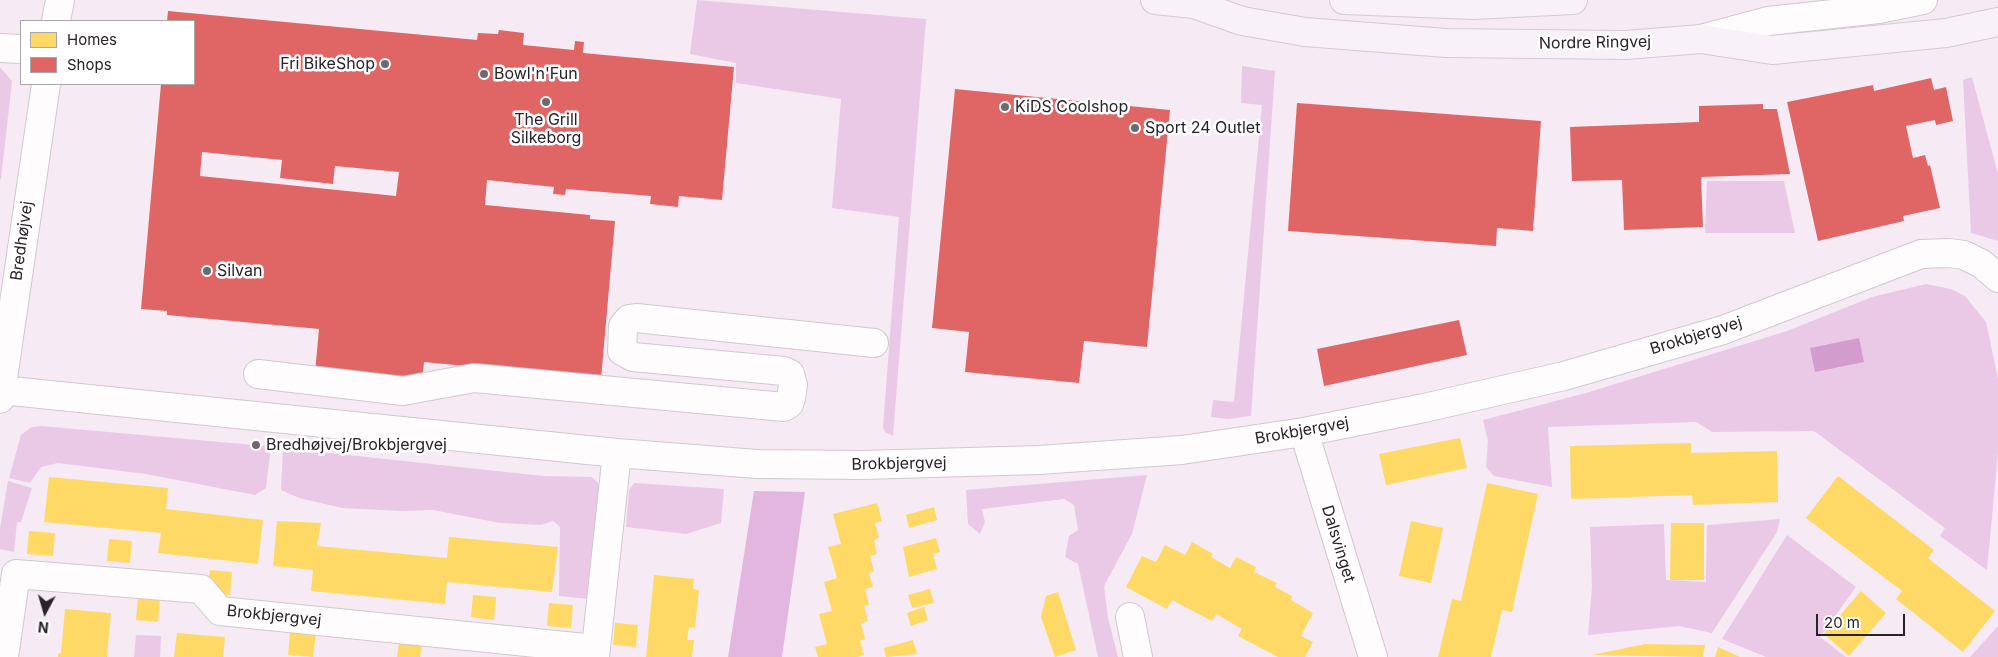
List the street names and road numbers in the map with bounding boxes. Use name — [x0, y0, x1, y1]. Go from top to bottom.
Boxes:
street label: Nordre Ringvej — [1539, 32, 1651, 54]
street label: Bredhøjvej — [7, 200, 37, 282]
street label: Brokbjergvej — [1648, 313, 1744, 359]
street label: Brokbjergvej — [1254, 413, 1350, 449]
street label: Brokbjergvej — [851, 454, 947, 474]
street label: Dalsvinget — [1317, 503, 1359, 585]
street label: Brokbjergvej — [226, 601, 322, 631]

